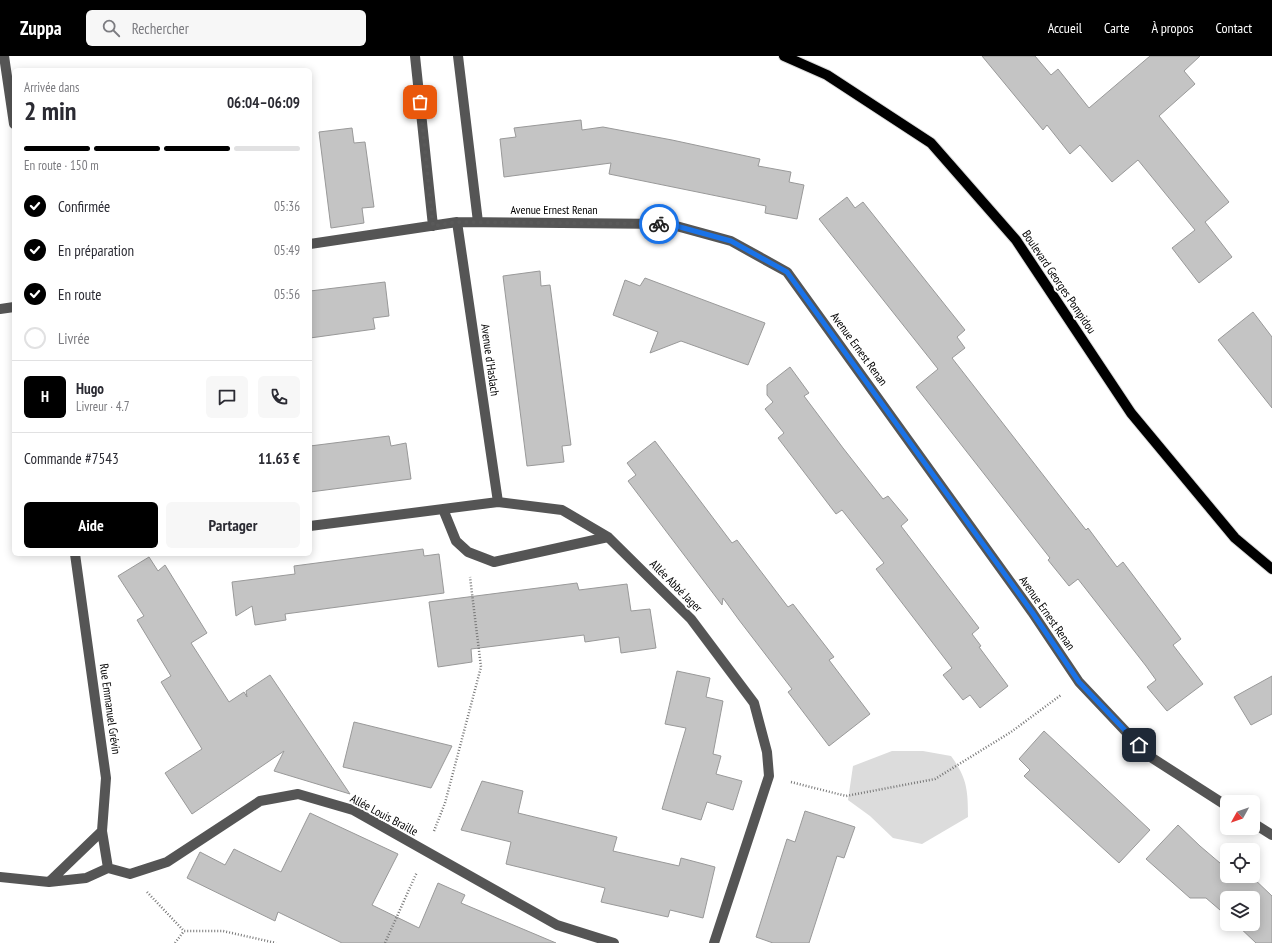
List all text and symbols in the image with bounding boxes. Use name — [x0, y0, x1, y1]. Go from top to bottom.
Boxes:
search box — [86, 10, 366, 46]
text: Zuppa — [20, 16, 62, 40]
icon: search — [100, 17, 122, 39]
text: Rechercher — [132, 19, 189, 38]
text: Accueil — [1048, 19, 1082, 37]
text: Carte — [1104, 19, 1130, 37]
text: À propos — [1152, 19, 1194, 37]
text: Contact — [1216, 19, 1252, 37]
text: Arrivée dans — [24, 79, 79, 96]
pin — [403, 85, 437, 119]
icon: bag — [409, 91, 431, 113]
text: 06:04–06:09 — [227, 93, 300, 112]
text: 2 min — [24, 94, 77, 127]
text: En route · 150 m — [24, 157, 99, 174]
icon: check — [24, 195, 46, 217]
text: Confirmée — [58, 197, 110, 216]
text: 05:36 — [274, 198, 300, 215]
street label: Avenue Ernest Renan — [510, 202, 598, 217]
courier — [639, 204, 679, 244]
icon: bike — [648, 213, 670, 235]
street label: Boulevard Georges Pompidou — [1019, 227, 1100, 336]
icon: check — [24, 239, 46, 261]
text: En préparation — [58, 241, 134, 260]
text: 05:49 — [274, 242, 300, 259]
icon: check — [24, 283, 46, 305]
text: En route — [58, 285, 102, 304]
text: 05:56 — [274, 286, 300, 303]
street label: Avenue Ernest Renan — [828, 309, 891, 388]
street label: Avenue d'Haslach — [478, 323, 503, 397]
text: Livrée — [58, 329, 90, 348]
button: chat — [206, 376, 248, 418]
button: phone — [258, 376, 300, 418]
text: Hugo — [76, 379, 104, 398]
text: H — [41, 387, 49, 406]
text: Livreur · 4.7 — [76, 398, 130, 415]
text: Commande #7543 — [24, 449, 119, 468]
text: 11.63 € — [258, 449, 300, 468]
button: Aide — [24, 502, 158, 548]
button: Partager — [166, 502, 300, 548]
street label: Allée Abbé Jager — [647, 556, 706, 615]
street label: Avenue Ernest Renan — [1016, 573, 1079, 653]
street label: Rue Emmanuel Grévin — [97, 663, 124, 755]
pin — [1122, 728, 1156, 762]
icon: home — [1128, 734, 1150, 756]
street label: Allée Louis Braille — [348, 790, 421, 839]
north arrow — [1220, 795, 1260, 835]
map controls — [1220, 795, 1260, 931]
button: locate — [1220, 843, 1260, 883]
button: layers — [1220, 891, 1260, 931]

